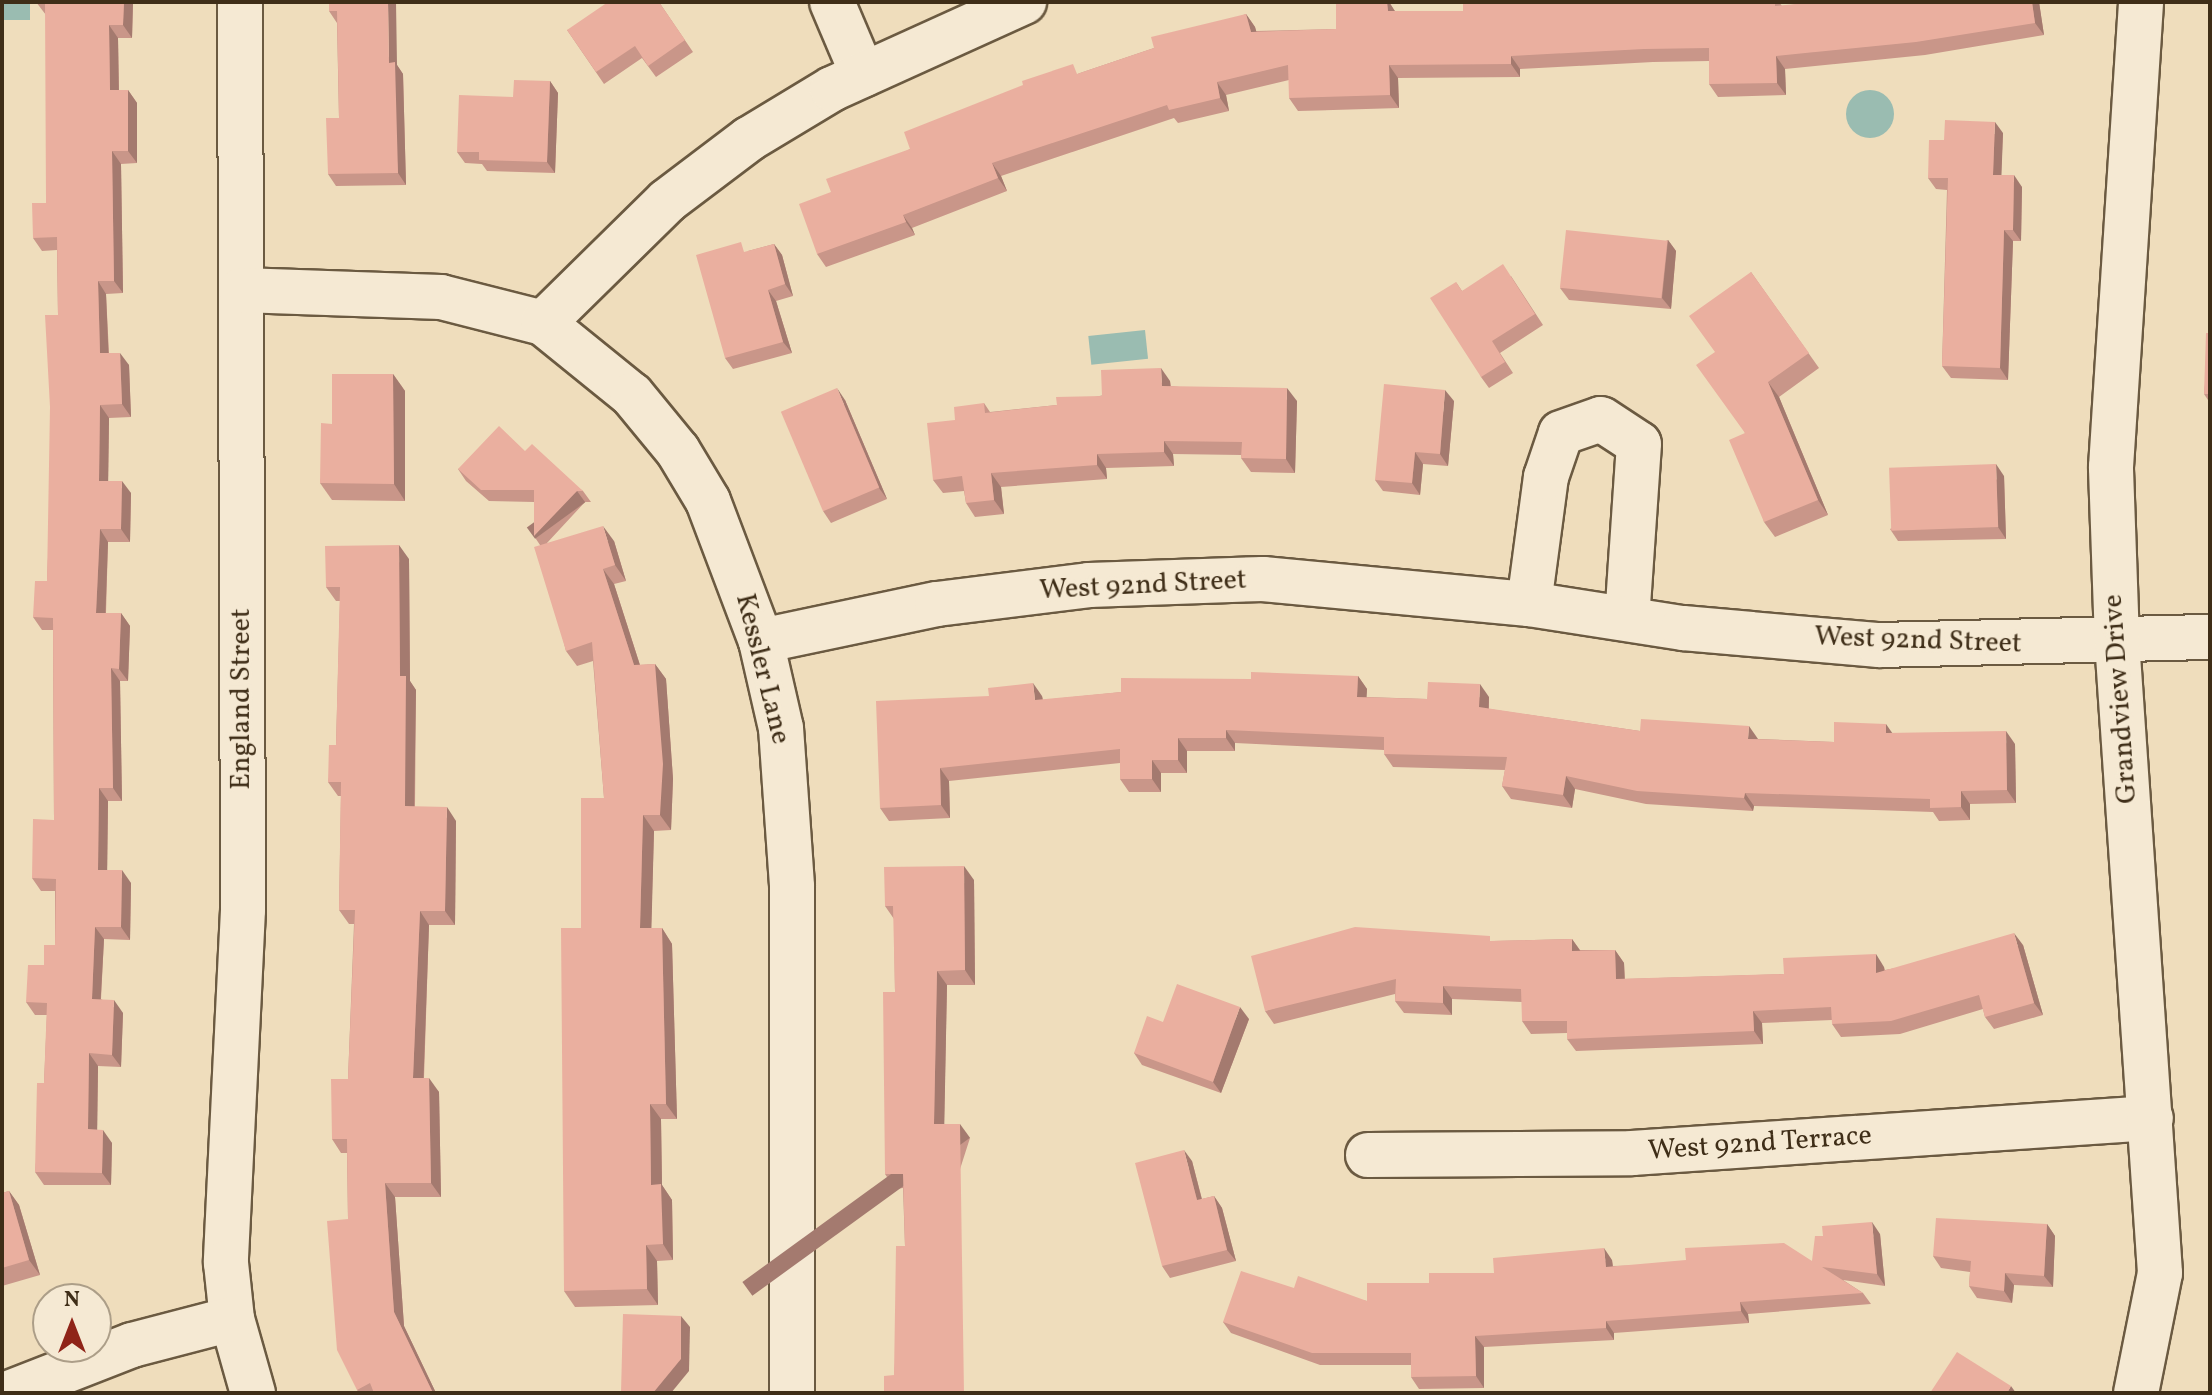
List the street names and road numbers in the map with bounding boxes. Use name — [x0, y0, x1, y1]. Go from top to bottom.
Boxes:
street label: West 92nd Street — [1038, 564, 1248, 608]
street label: Kessler Lane — [727, 590, 797, 748]
street label: Grandview Drive — [2097, 593, 2145, 805]
street label: England Street — [225, 608, 259, 790]
street label: West 92nd Street — [1814, 621, 2022, 661]
street label: West 92nd Terrace — [1647, 1119, 1873, 1169]

